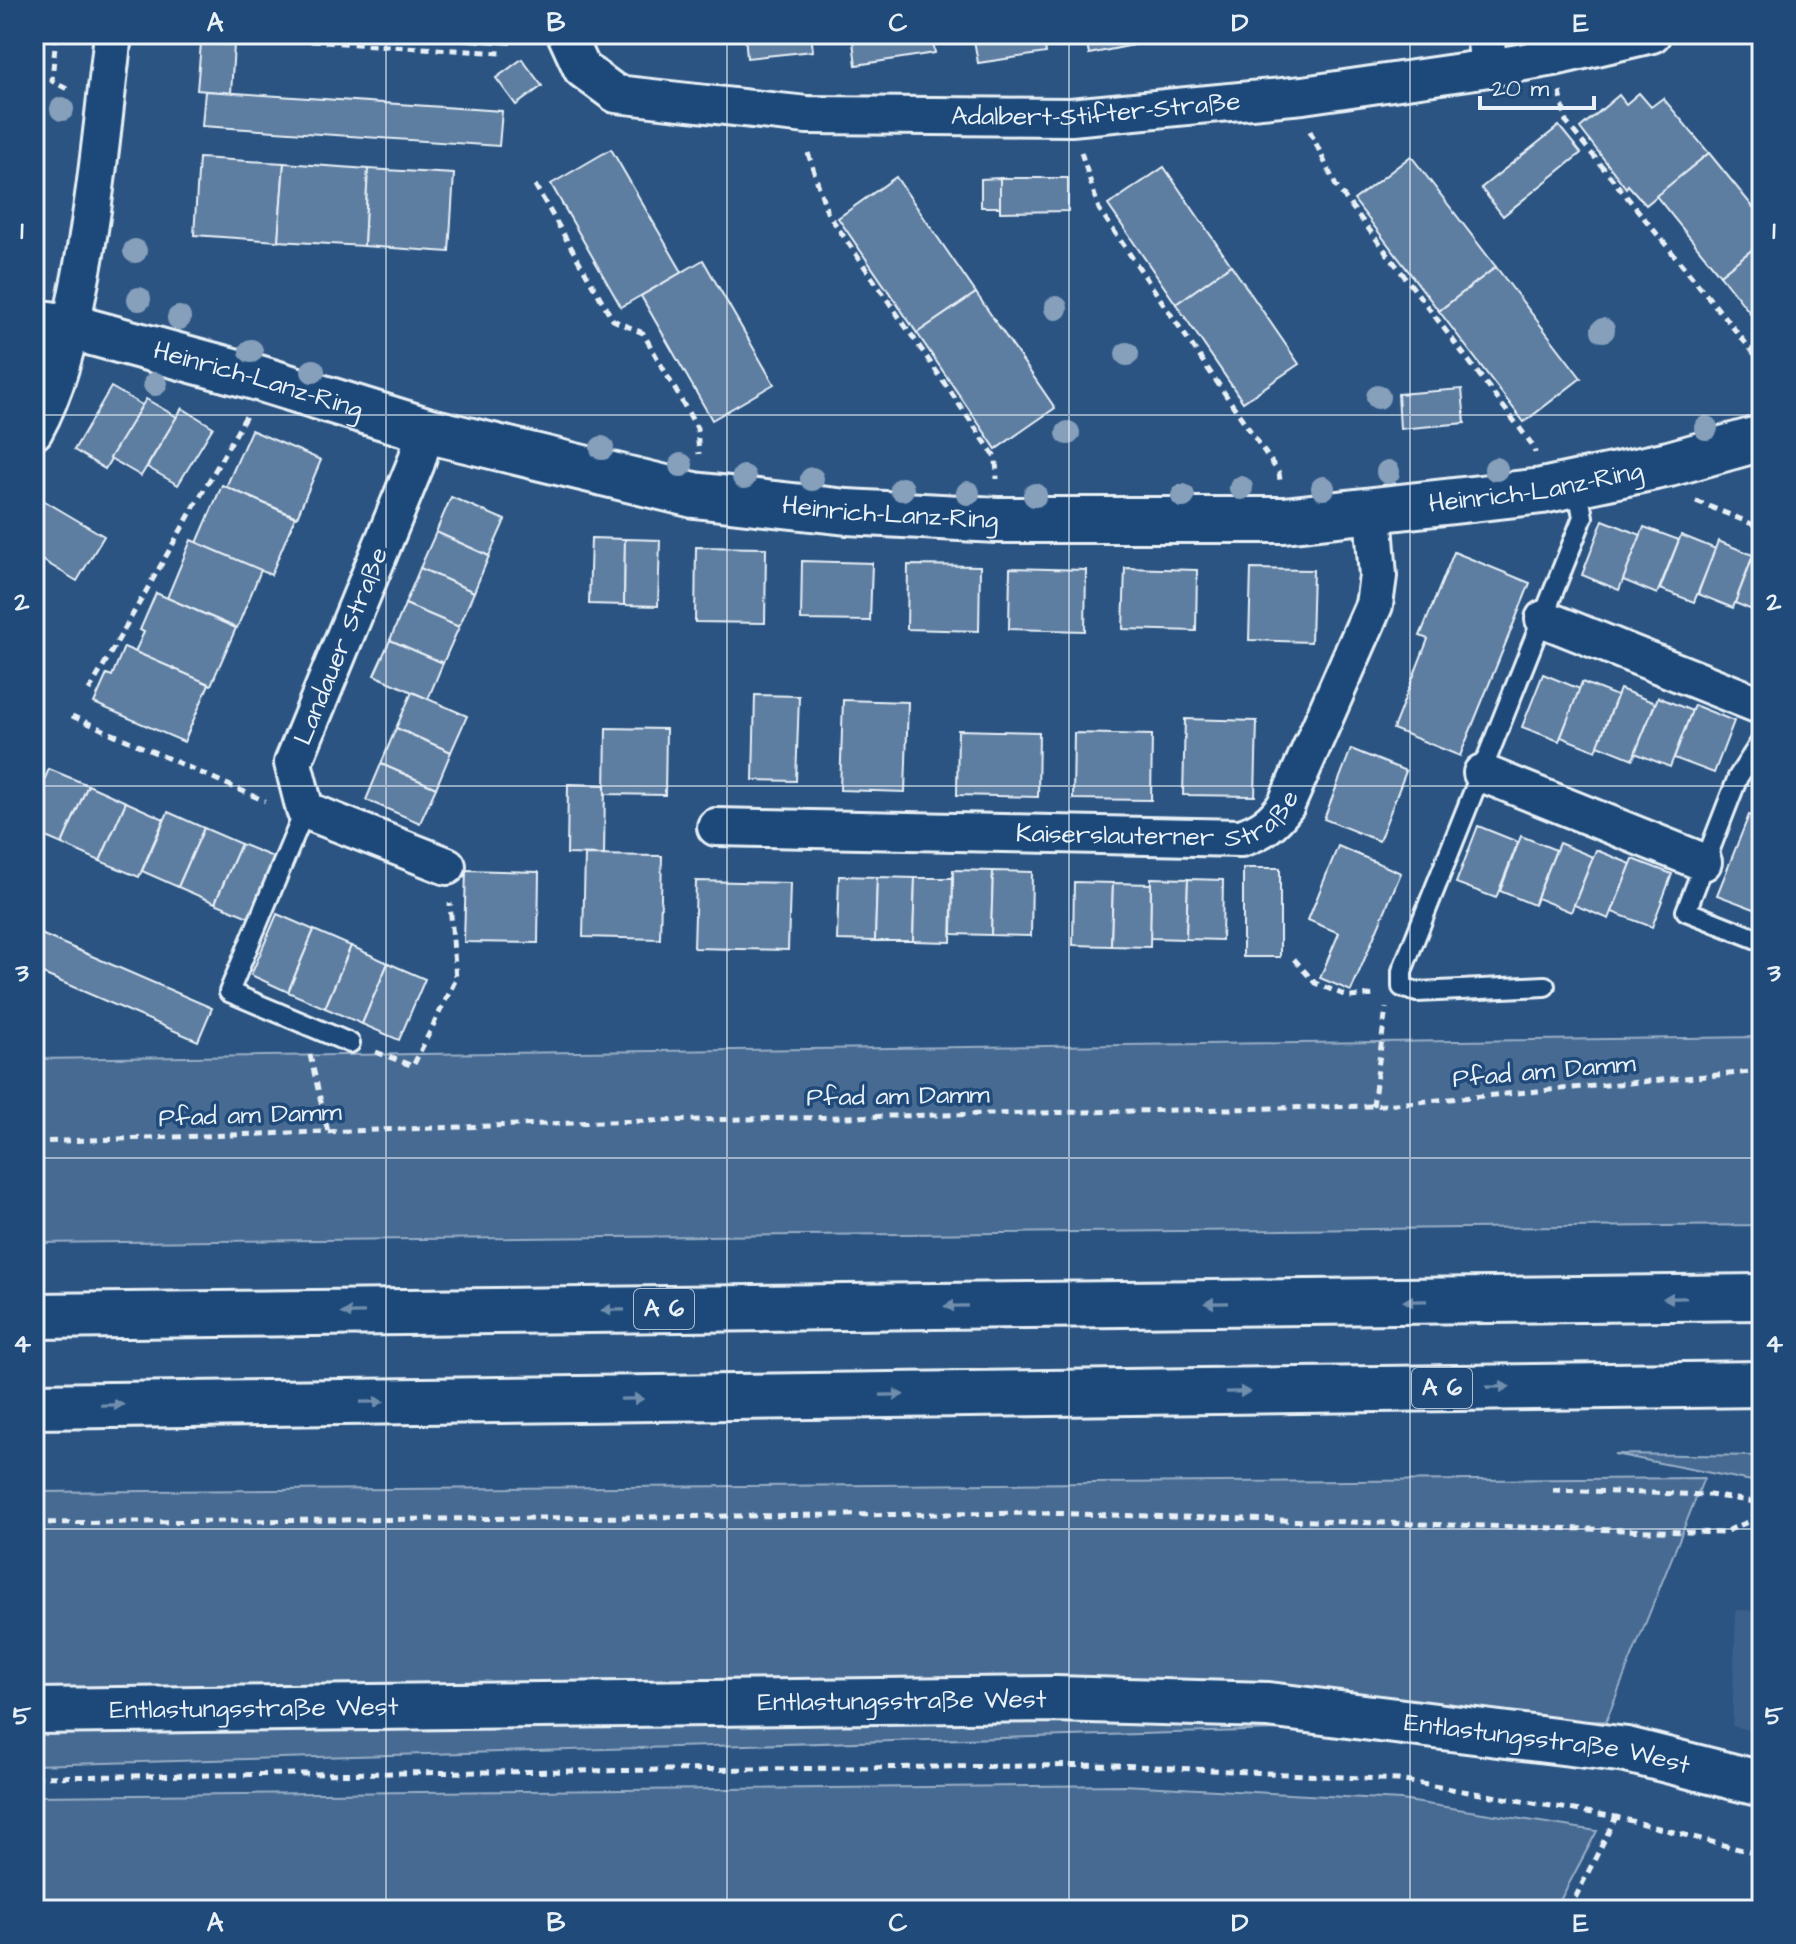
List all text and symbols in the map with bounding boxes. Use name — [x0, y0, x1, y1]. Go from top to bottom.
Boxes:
text: A — [207, 5, 224, 41]
text: B — [547, 5, 566, 41]
text: C — [889, 5, 908, 41]
text: D — [1232, 5, 1249, 41]
text: E — [1573, 5, 1589, 41]
scale bar — [1480, 60, 1594, 110]
text: 20 m — [1492, 72, 1549, 106]
street label: Adalbert-Stifter-Straße — [951, 83, 1242, 135]
text: 1 — [20, 213, 24, 249]
text: 1 — [1772, 213, 1776, 249]
street label: Heinrich-Lanz-Ring — [150, 332, 368, 429]
street label: Heinrich-Lanz-Ring — [1427, 452, 1647, 522]
street label: Heinrich-Lanz-Ring — [780, 487, 999, 540]
street label: Landauer Straße — [285, 542, 397, 750]
text: 2 — [14, 584, 30, 620]
text: 2 — [1766, 584, 1782, 620]
street label: Kaiserslauterner Straße — [1015, 785, 1308, 856]
text: 3 — [14, 955, 29, 991]
text: 3 — [1766, 955, 1781, 991]
street label: Pfad am Damm — [1451, 1045, 1638, 1097]
street label: Pfad am Damm — [806, 1076, 991, 1116]
street label: Pfad am Damm — [158, 1094, 343, 1136]
road number: A 6 — [634, 1289, 694, 1329]
one-way arrow — [1662, 1292, 1687, 1304]
one-way arrow — [1402, 1294, 1427, 1307]
one-way arrow — [1203, 1296, 1228, 1309]
one-way arrow — [943, 1299, 968, 1312]
one-way arrow — [600, 1303, 625, 1316]
one-way arrow — [340, 1306, 365, 1319]
text: 4 — [13, 1326, 31, 1362]
text: 4 — [1765, 1326, 1783, 1362]
road number: A 6 — [1412, 1368, 1472, 1408]
one-way arrow — [1486, 1381, 1511, 1394]
one-way arrow — [1226, 1385, 1251, 1398]
one-way arrow — [880, 1389, 905, 1402]
one-way arrow — [620, 1392, 645, 1405]
one-way arrow — [360, 1396, 385, 1408]
one-way arrow — [100, 1399, 125, 1411]
street label: Entlastungsstraße West — [757, 1681, 1047, 1721]
street label: Entlastungsstraße West — [109, 1689, 399, 1729]
text: 5 — [13, 1698, 32, 1734]
text: 5 — [1765, 1698, 1784, 1734]
street label: Entlastungsstraße West — [1402, 1704, 1694, 1783]
text: A — [207, 1905, 224, 1941]
text: B — [547, 1905, 566, 1941]
text: C — [889, 1905, 908, 1941]
text: D — [1232, 1905, 1249, 1941]
text: E — [1573, 1905, 1589, 1941]

